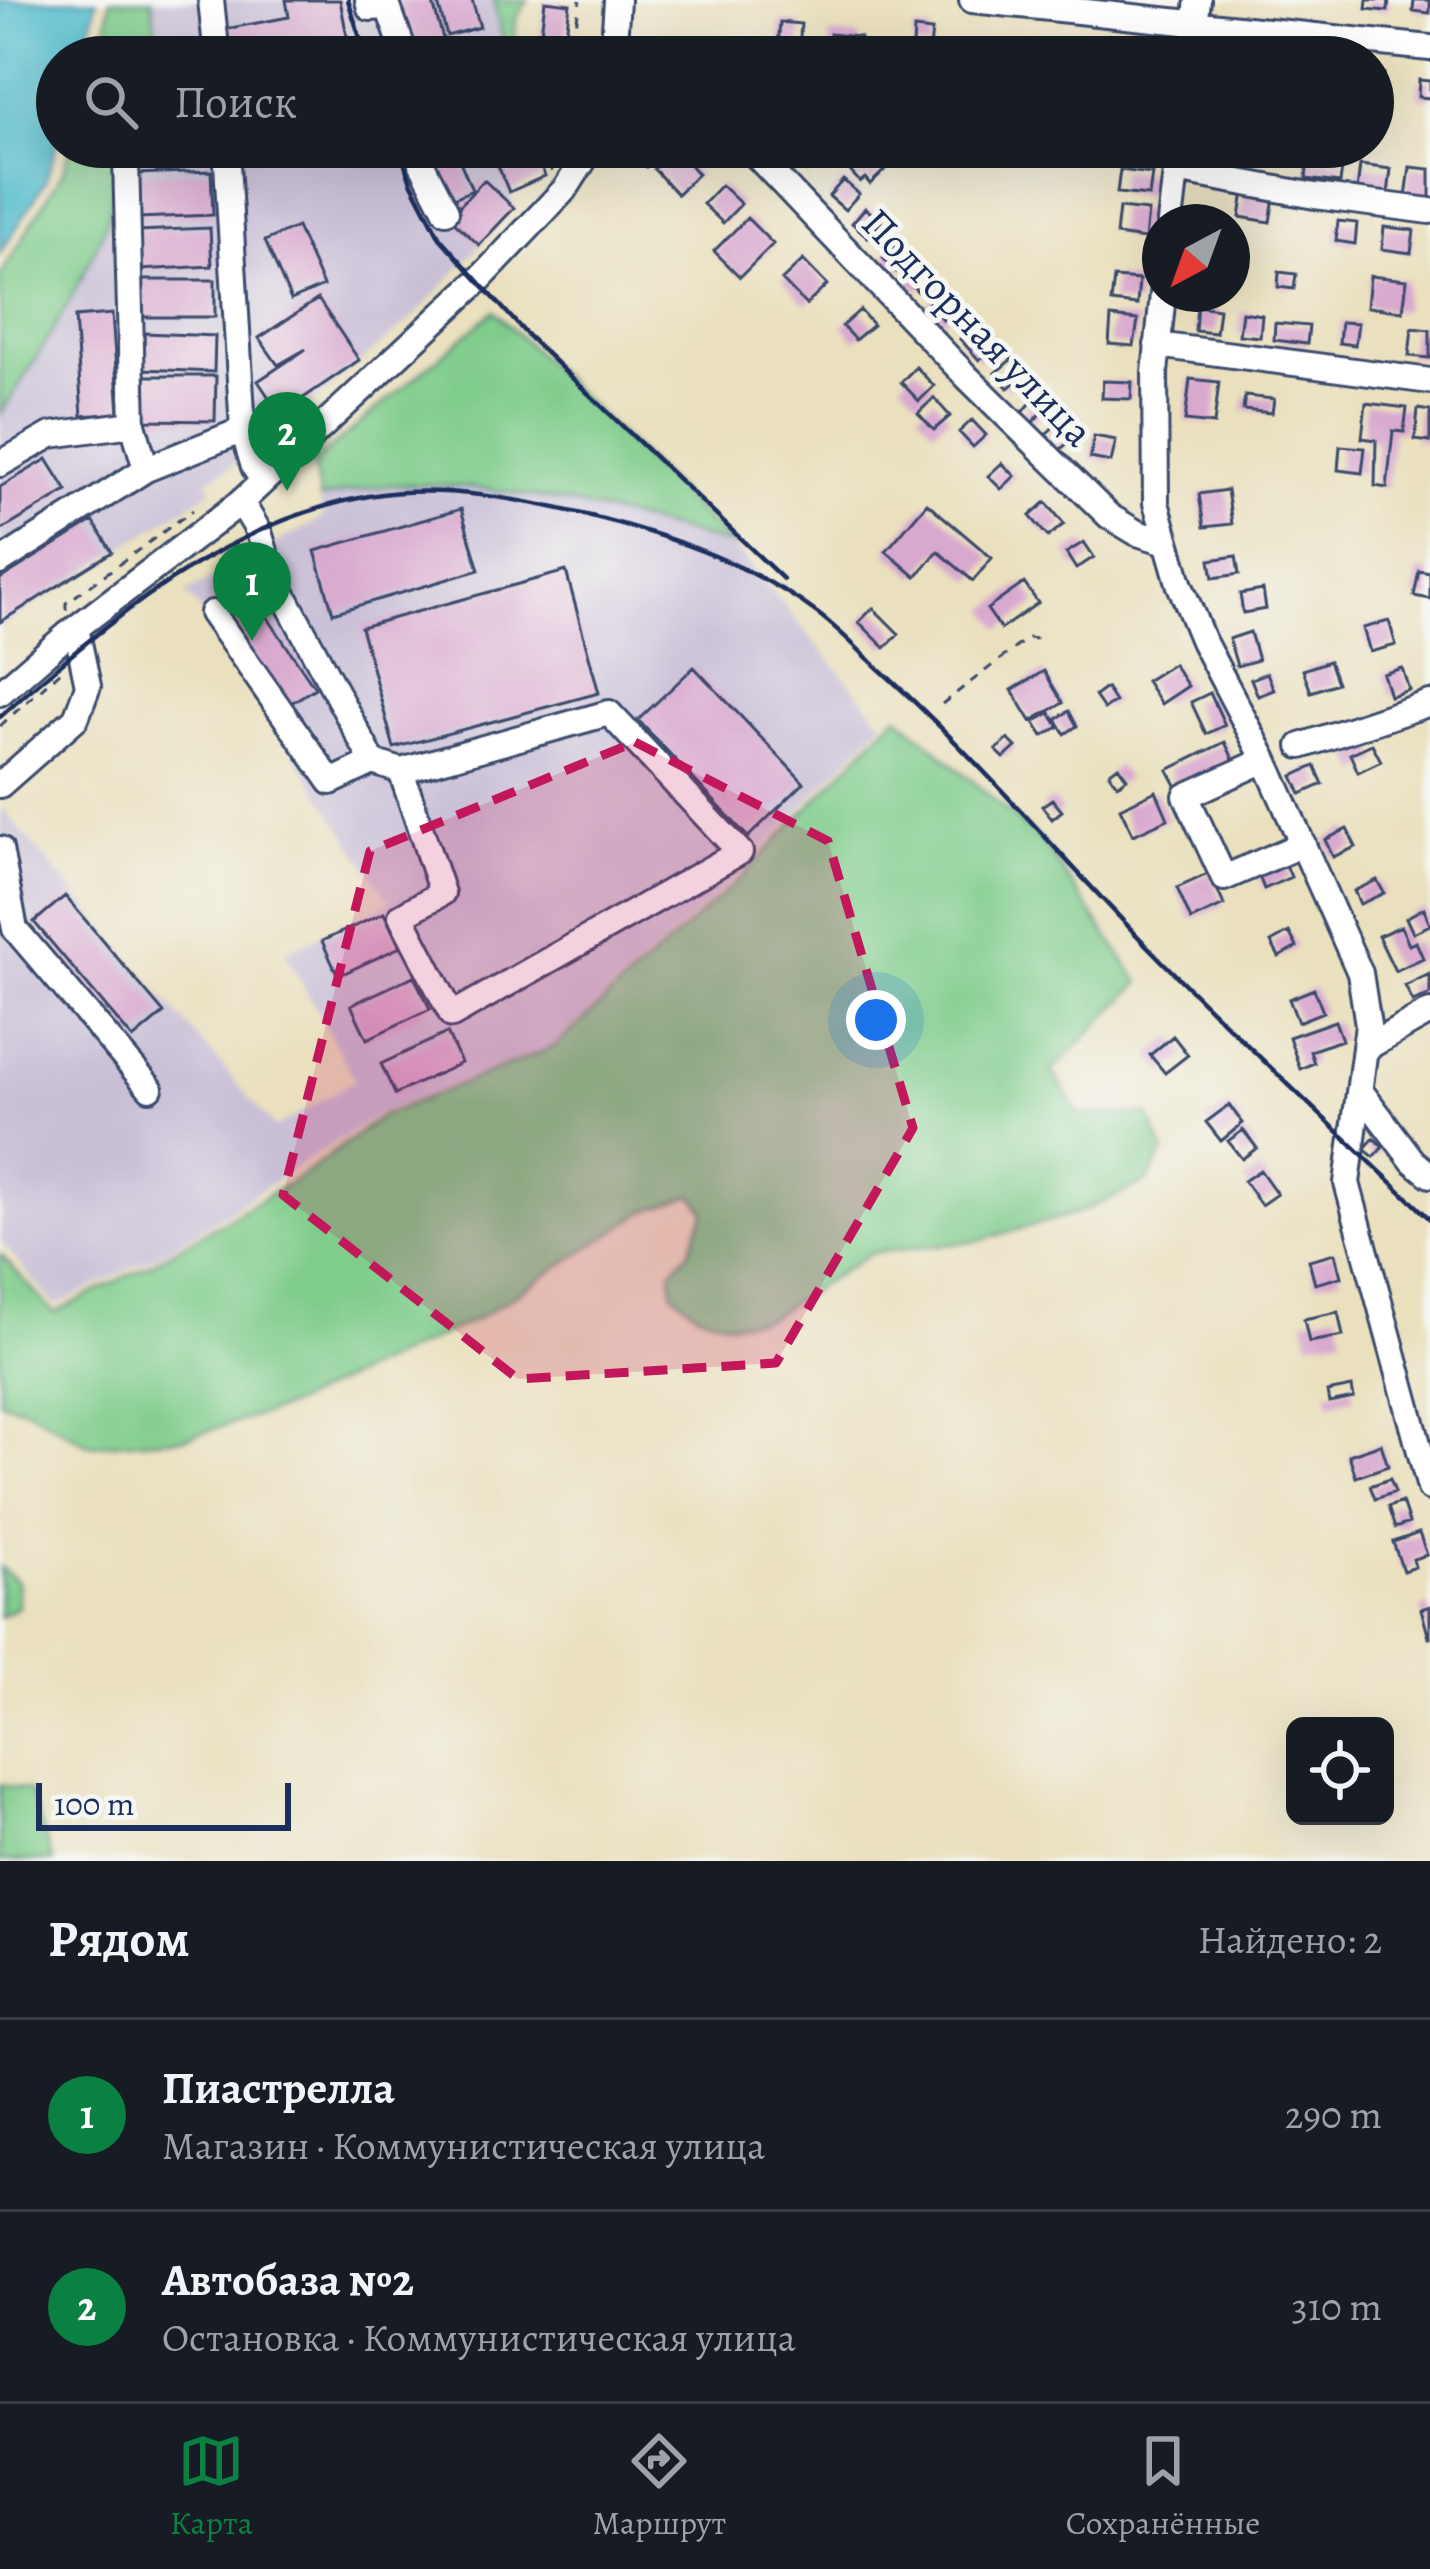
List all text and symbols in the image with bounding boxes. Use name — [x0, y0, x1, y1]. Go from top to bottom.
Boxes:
search box — [36, 36, 1394, 168]
icon: search — [78, 69, 144, 135]
text: Поиск — [174, 71, 297, 133]
street label: Подгорная улица — [849, 195, 1107, 459]
north arrow — [1142, 204, 1250, 312]
pin: 2 — [248, 392, 326, 491]
pin: 1 — [213, 542, 291, 641]
your location — [846, 990, 906, 1050]
map controls — [1286, 1717, 1394, 1825]
button: locate — [1286, 1717, 1394, 1825]
scale bar — [36, 1777, 291, 1830]
text: 100 m — [54, 1781, 134, 1826]
text: Рядом — [48, 1904, 190, 1974]
text: Найдено: 2 — [1198, 1913, 1382, 1966]
text: Пиастрелла — [162, 2057, 395, 2119]
text: 1 — [80, 2088, 94, 2141]
text: 290 m — [1285, 2088, 1382, 2141]
text: Магазин · Коммунистическая улица — [162, 2119, 765, 2172]
text: Автобаза №2 — [162, 2249, 414, 2311]
text: 2 — [78, 2280, 96, 2333]
text: 310 m — [1291, 2280, 1382, 2333]
text: Остановка · Коммунистическая улица — [162, 2311, 796, 2364]
tab: Карта — [170, 2428, 253, 2545]
tab: Маршрут — [592, 2428, 726, 2545]
tab: Сохранённые — [1066, 2428, 1260, 2545]

